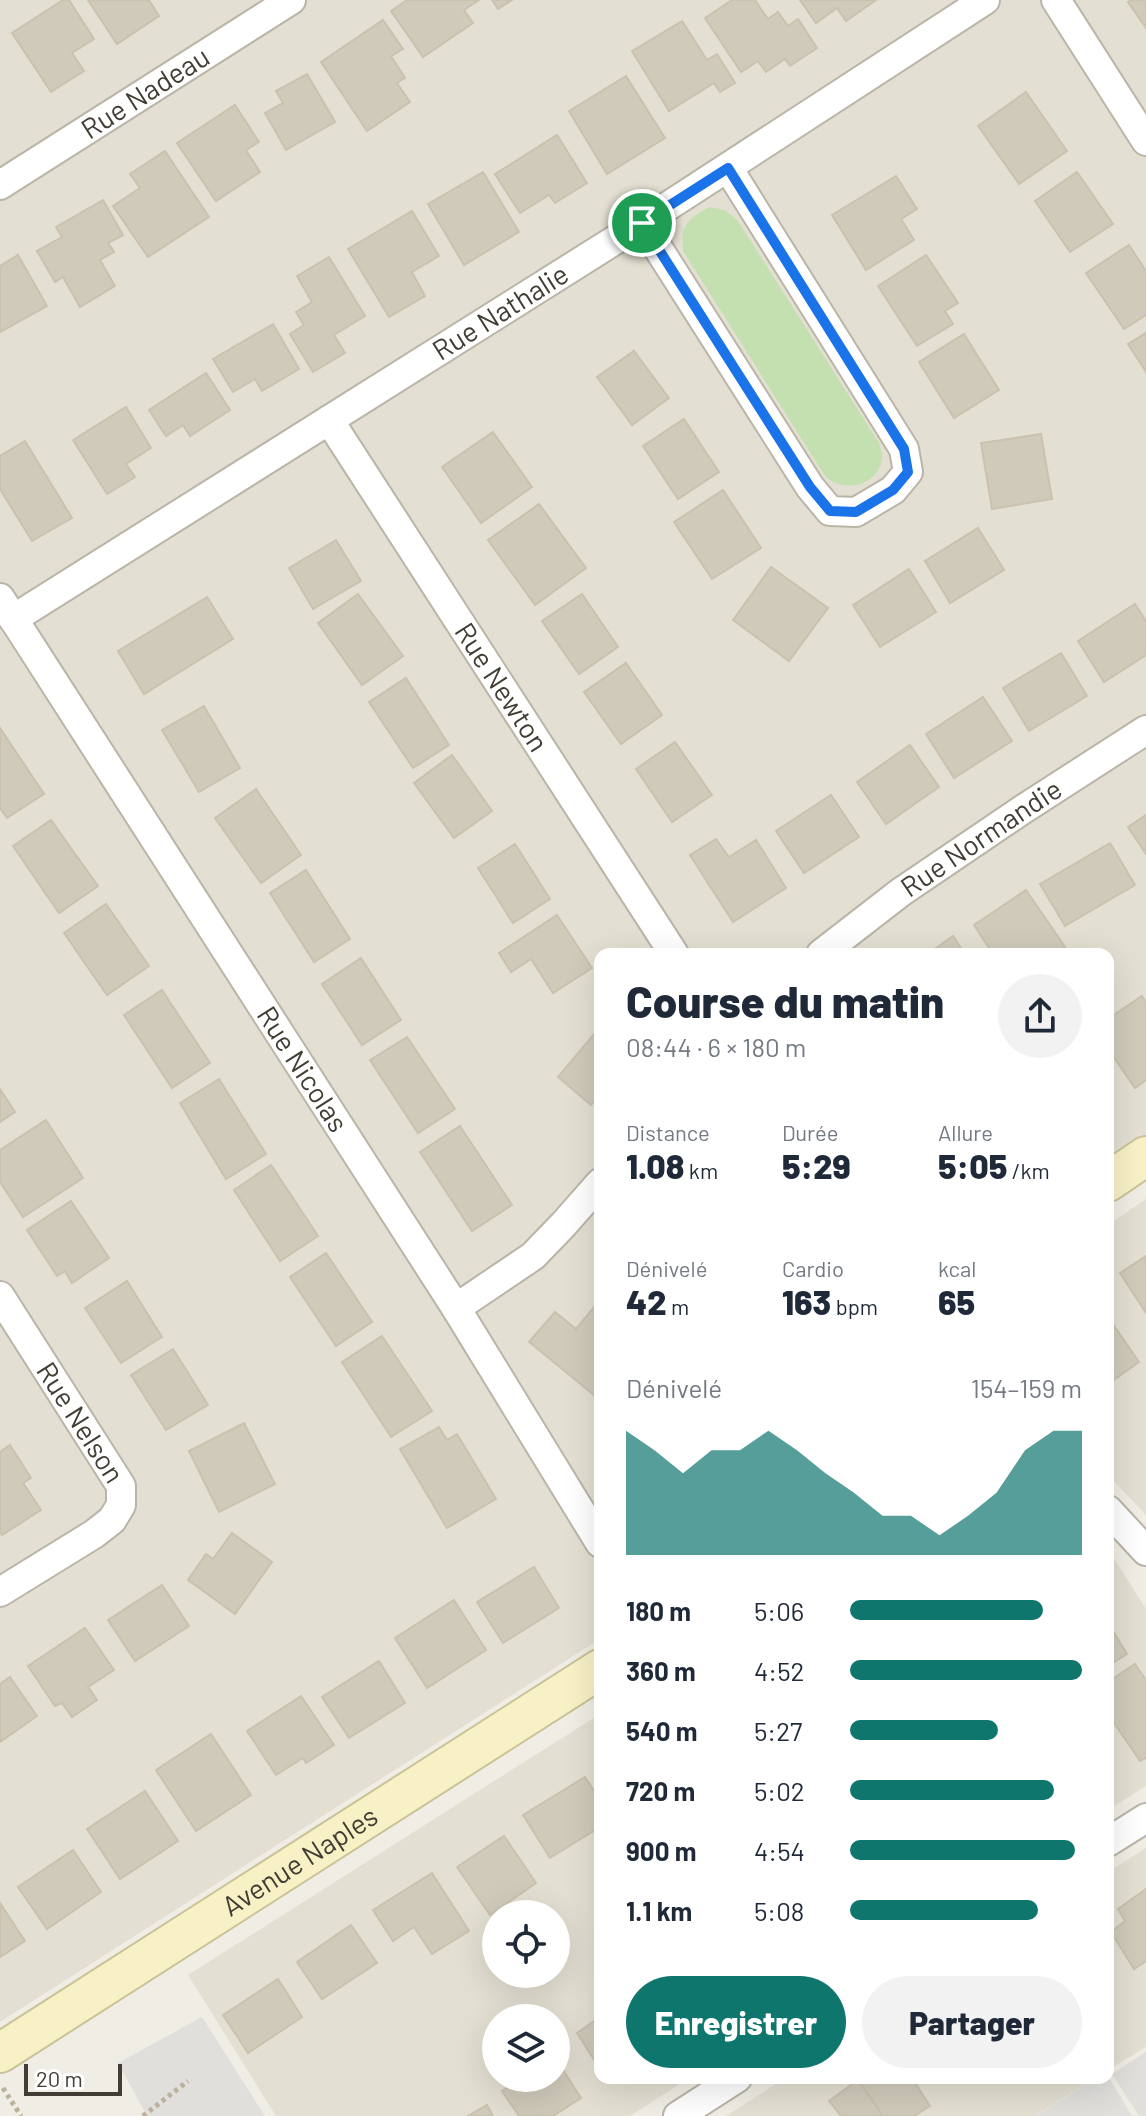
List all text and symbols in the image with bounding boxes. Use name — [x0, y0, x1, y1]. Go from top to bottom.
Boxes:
street label: Rue Nadeau — [74, 39, 215, 145]
pin — [608, 189, 676, 257]
icon: arrive — [620, 201, 664, 245]
street label: Rue Nathalie — [426, 256, 574, 367]
street label: Rue Newton — [448, 616, 556, 757]
street label: Rue Normandie — [894, 771, 1068, 903]
text: Course du matin — [626, 974, 944, 1027]
button: share — [998, 974, 1082, 1058]
street label: Rue Nicolas — [251, 999, 356, 1138]
text: 08:44 · 6 × 180 m — [626, 1031, 806, 1062]
text: Distance — [626, 1119, 710, 1145]
text: Durée — [782, 1119, 838, 1145]
text: Allure — [938, 1119, 993, 1145]
text: 1.08 — [626, 1145, 684, 1186]
text: 5:29 — [782, 1145, 851, 1186]
text: 5:05 — [938, 1145, 1007, 1186]
text: km — [684, 1157, 718, 1183]
text: /km — [1007, 1157, 1050, 1183]
text: Dénivelé — [626, 1255, 707, 1281]
text: Cardio — [782, 1255, 844, 1281]
text: kcal — [938, 1255, 976, 1281]
text: 42 — [626, 1281, 667, 1322]
text: 163 — [782, 1281, 831, 1322]
text: 65 — [938, 1281, 975, 1322]
text: m — [667, 1293, 689, 1319]
text: bpm — [831, 1293, 878, 1319]
street label: Rue Nelson — [30, 1355, 133, 1489]
text: Dénivelé — [626, 1372, 722, 1403]
text: 154–159 m — [971, 1372, 1082, 1403]
text: 180 m — [626, 1595, 691, 1626]
text: 5:06 — [754, 1595, 804, 1626]
text: 360 m — [626, 1655, 696, 1686]
text: 4:52 — [754, 1655, 804, 1686]
text: 540 m — [626, 1715, 697, 1746]
text: 5:27 — [754, 1715, 802, 1746]
text: 720 m — [626, 1775, 695, 1806]
text: 5:02 — [754, 1775, 805, 1806]
street label: Avenue Naples — [215, 1798, 383, 1923]
text: 900 m — [626, 1835, 696, 1866]
text: 4:54 — [754, 1835, 805, 1866]
text: 1.1 km — [626, 1895, 692, 1926]
text: 5:08 — [754, 1895, 804, 1926]
map controls — [482, 1900, 570, 2092]
button: locate — [482, 1900, 570, 1988]
button: Enregistrer — [626, 1976, 846, 2068]
button: Partager — [862, 1976, 1082, 2068]
button: layers — [482, 2004, 570, 2092]
scale bar — [24, 2060, 122, 2096]
text: 20 m — [36, 2065, 83, 2091]

